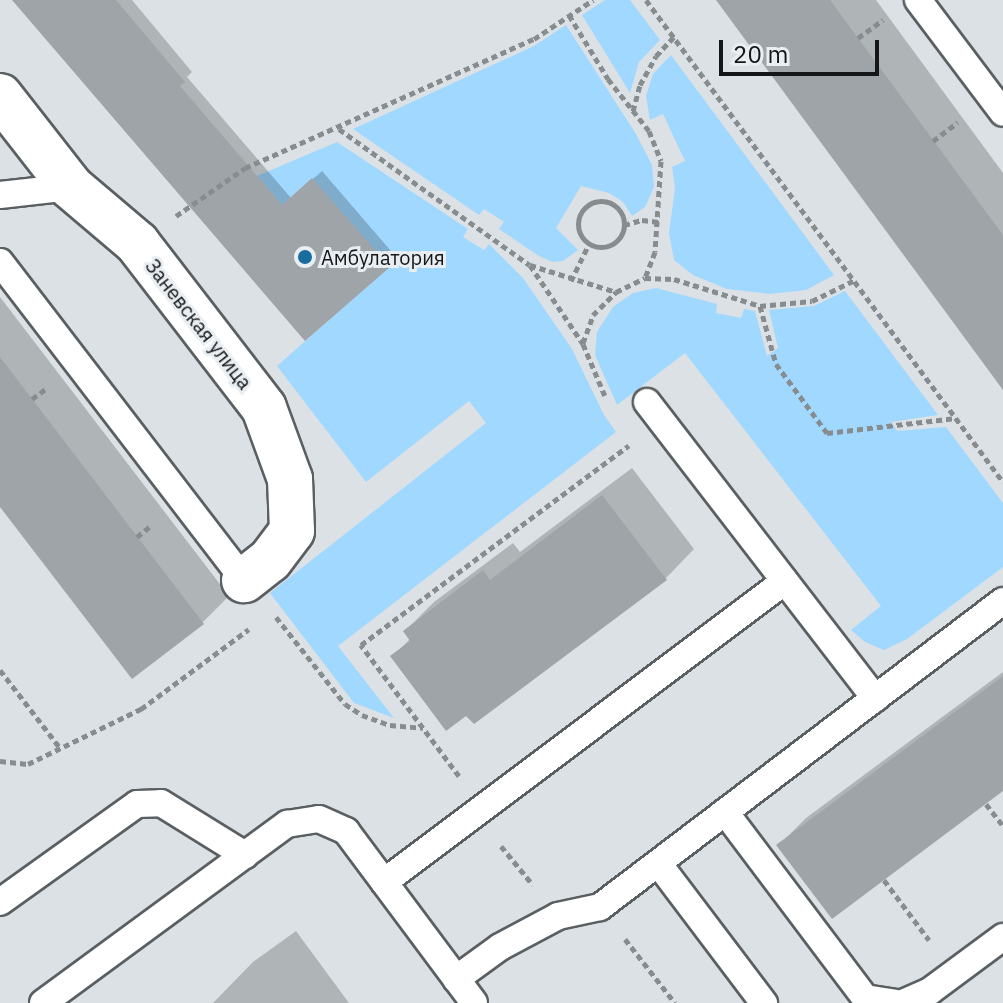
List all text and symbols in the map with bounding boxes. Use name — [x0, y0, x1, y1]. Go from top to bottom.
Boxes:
scale bar — [723, 24, 883, 74]
text: 20 m — [733, 38, 788, 70]
place label: Амбулатория — [321, 245, 445, 269]
marker: Амбулатория — [296, 248, 314, 266]
street label: Заневская улица — [141, 254, 257, 394]

